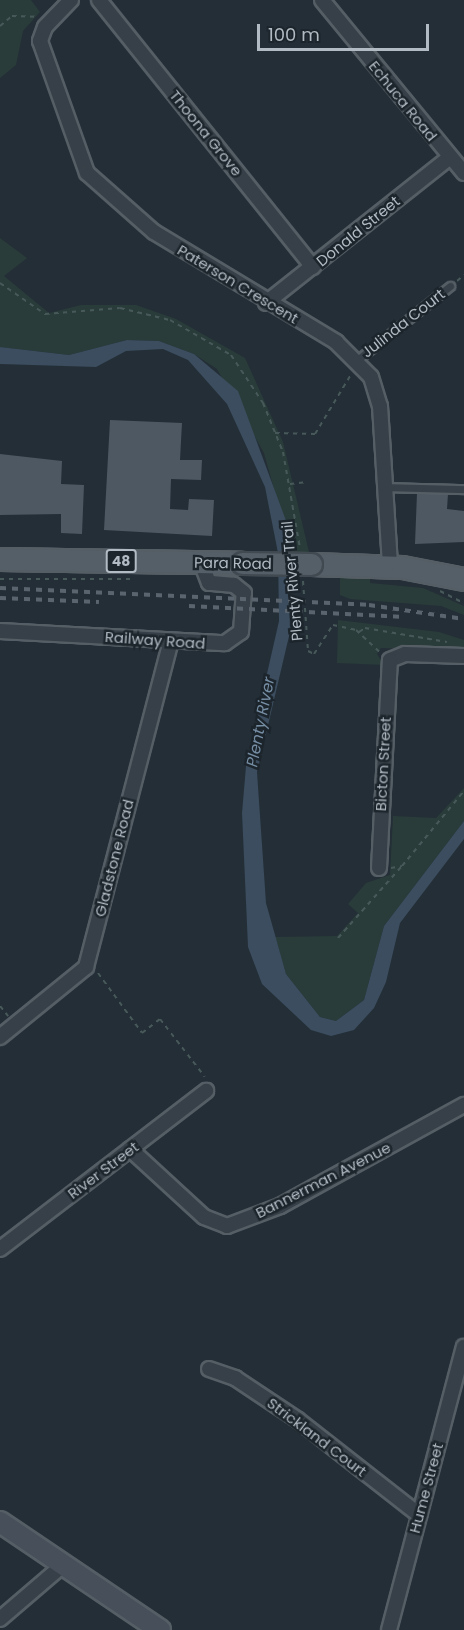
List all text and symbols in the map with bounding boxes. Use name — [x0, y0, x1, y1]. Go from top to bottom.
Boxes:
scale bar — [260, 12, 432, 50]
text: 100 m — [268, 22, 320, 47]
street label: Echuca Road — [365, 57, 441, 145]
street label: Thoona Grove — [166, 86, 246, 180]
street label: Donald Street — [313, 192, 403, 270]
street label: Paterson Crescent — [174, 241, 302, 327]
street label: Julinda Court — [358, 285, 448, 361]
street label: Plenty River Trail — [278, 520, 306, 642]
road number: 48 — [104, 550, 138, 572]
street label: Para Road — [194, 553, 272, 573]
street label: Railway Road — [104, 628, 206, 652]
water label: Plenty River — [243, 675, 279, 769]
street label: Bicton Street — [372, 716, 394, 812]
street label: Gladstone Road — [91, 797, 137, 919]
street label: River Street — [64, 1138, 142, 1202]
street label: Bannerman Avenue — [253, 1138, 393, 1222]
street label: Strickland Court — [264, 1394, 370, 1480]
street label: Hume Street — [405, 1441, 447, 1535]

